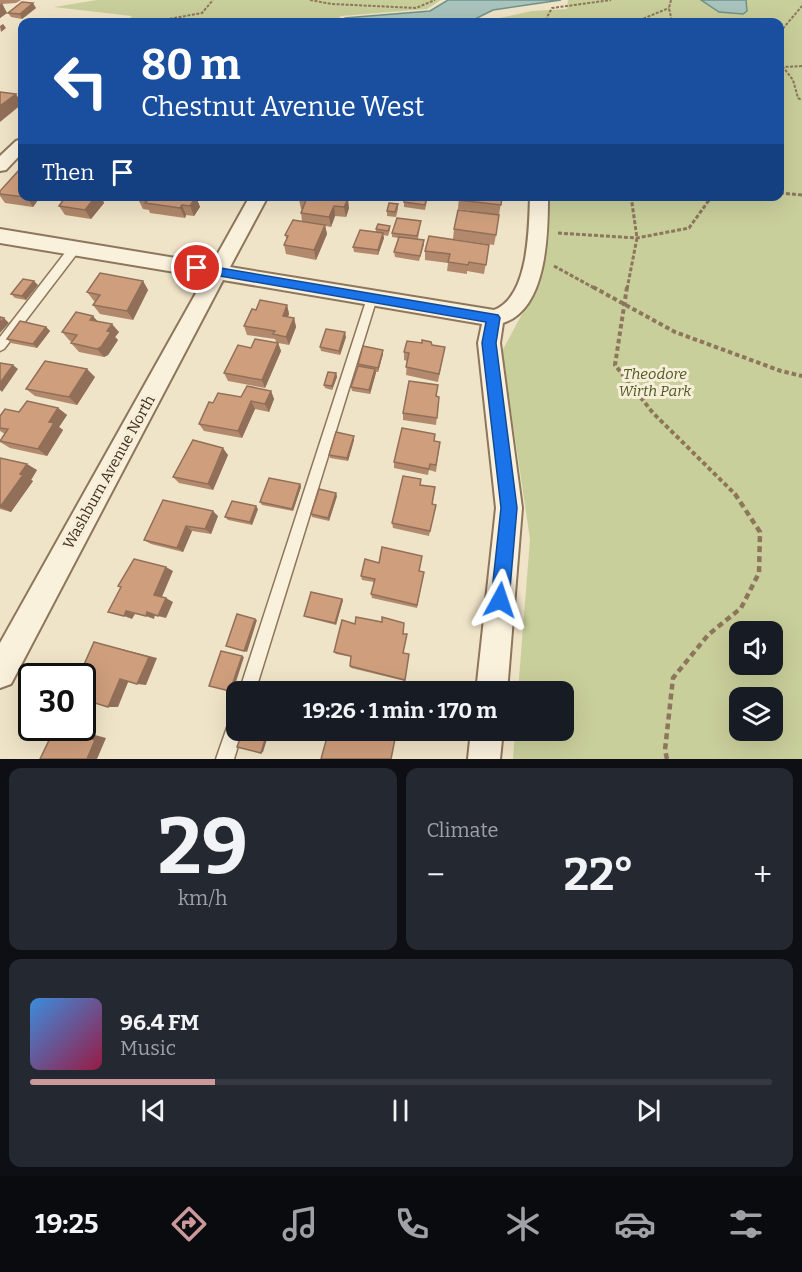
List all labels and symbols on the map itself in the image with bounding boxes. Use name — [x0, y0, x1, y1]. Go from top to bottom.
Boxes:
pin — [171, 242, 222, 293]
park label: Theodore Wirth Park — [619, 365, 692, 400]
street label: Washburn Avenue North — [59, 391, 159, 552]
position arrow — [468, 568, 532, 632]
speed limit sign: 30 — [18, 663, 96, 741]

